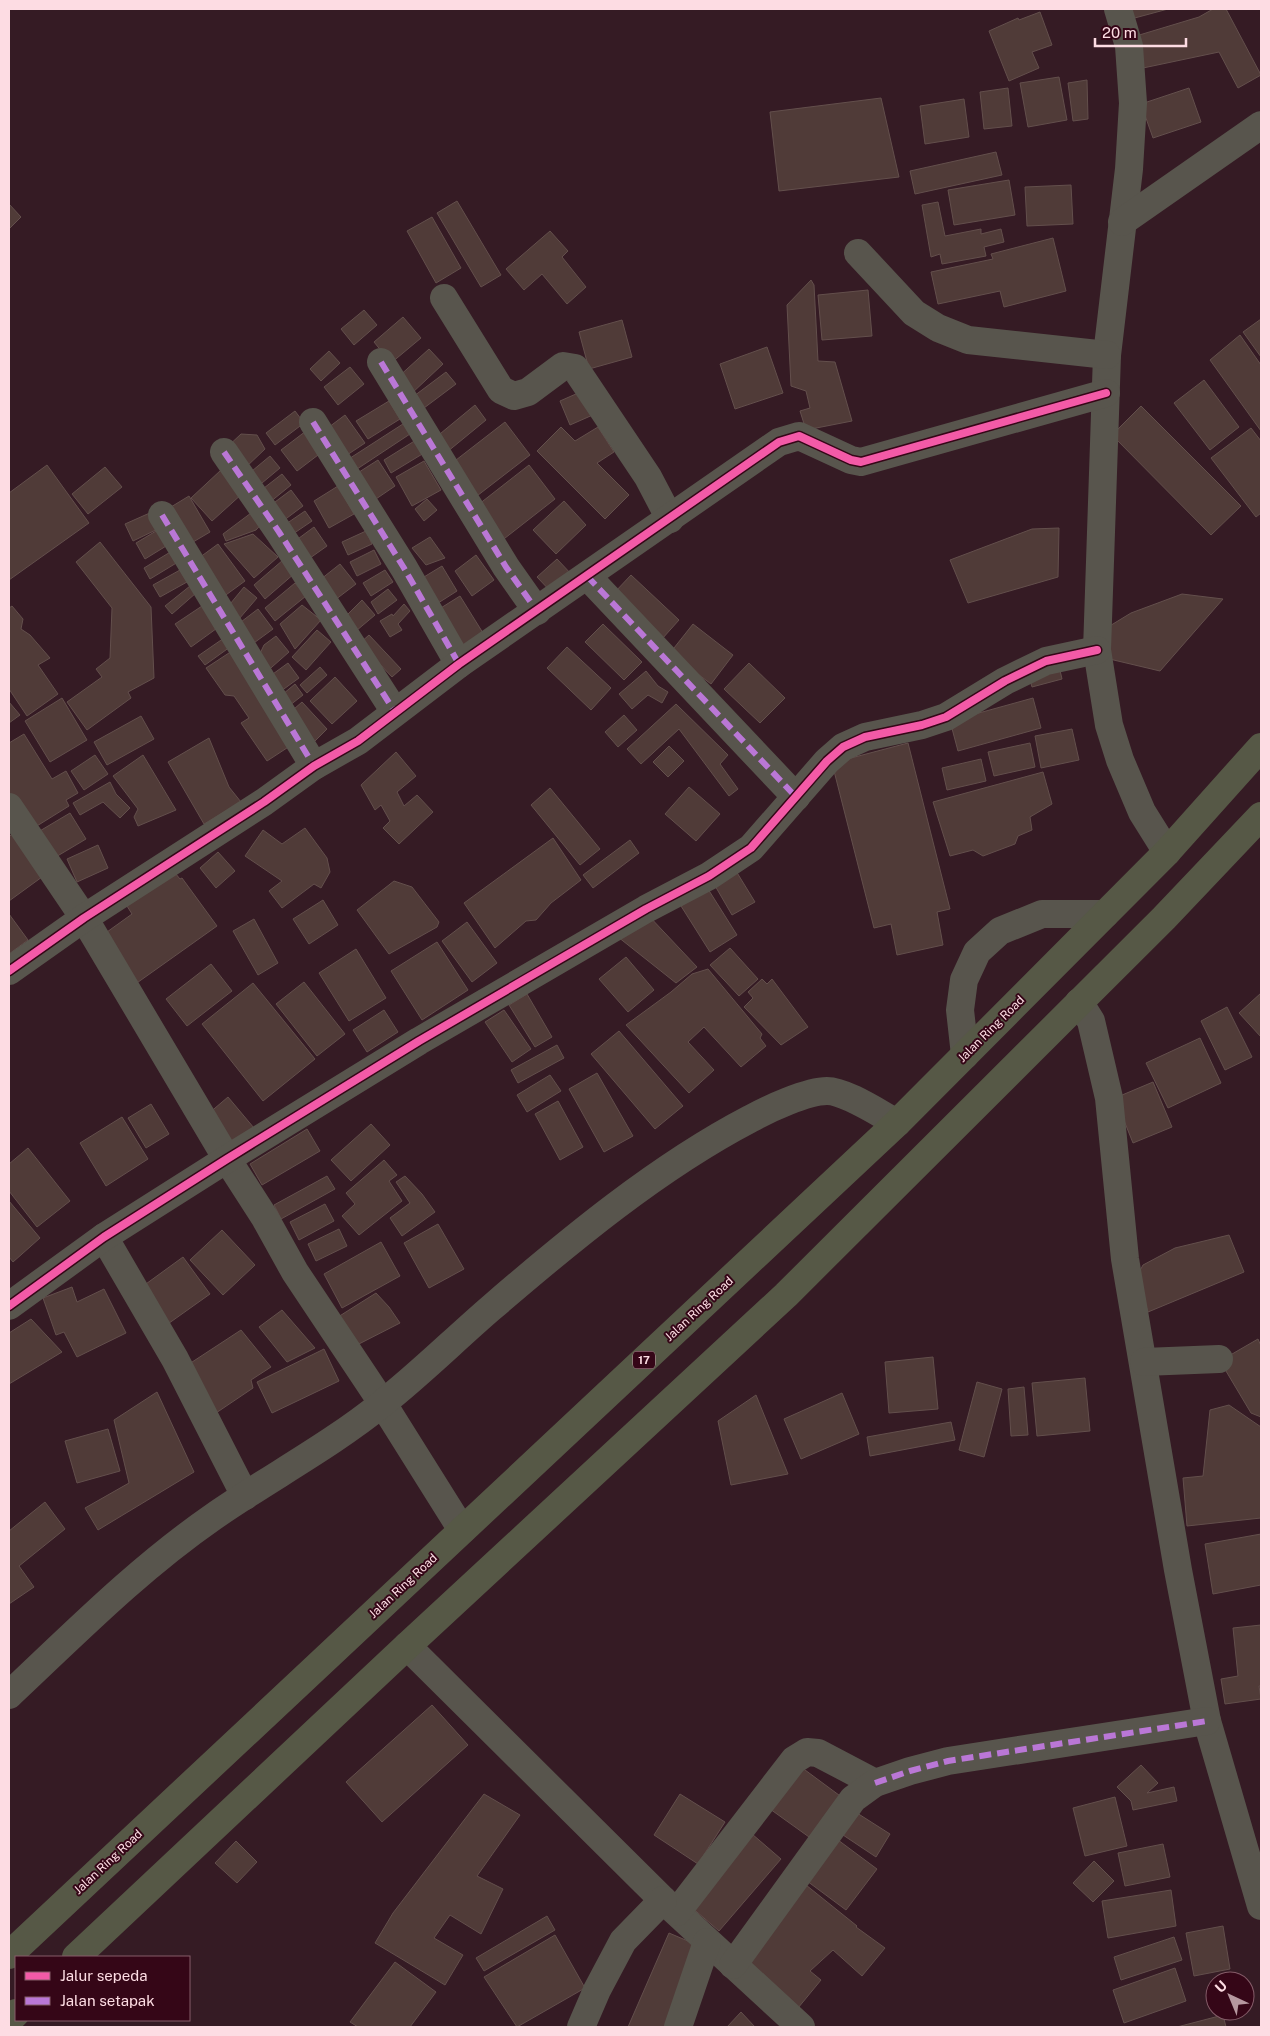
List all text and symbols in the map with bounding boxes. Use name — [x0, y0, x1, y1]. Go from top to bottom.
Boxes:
scale bar — [1095, 15, 1186, 47]
text: 20 m — [1102, 24, 1137, 41]
street label: Jalan Ring Road — [955, 993, 1027, 1065]
street label: Jalan Ring Road — [662, 1274, 736, 1344]
road number: 17 — [633, 1352, 655, 1368]
street label: Jalan Ring Road — [366, 1551, 440, 1621]
street label: Jalan Ring Road — [71, 1827, 145, 1897]
legend — [15, 1956, 190, 2021]
text: Jalur sepeda — [60, 1967, 148, 1984]
north arrow — [1205, 1971, 1255, 2021]
text: U — [1212, 1977, 1230, 1996]
text: Jalan setapak — [60, 1992, 155, 2009]

